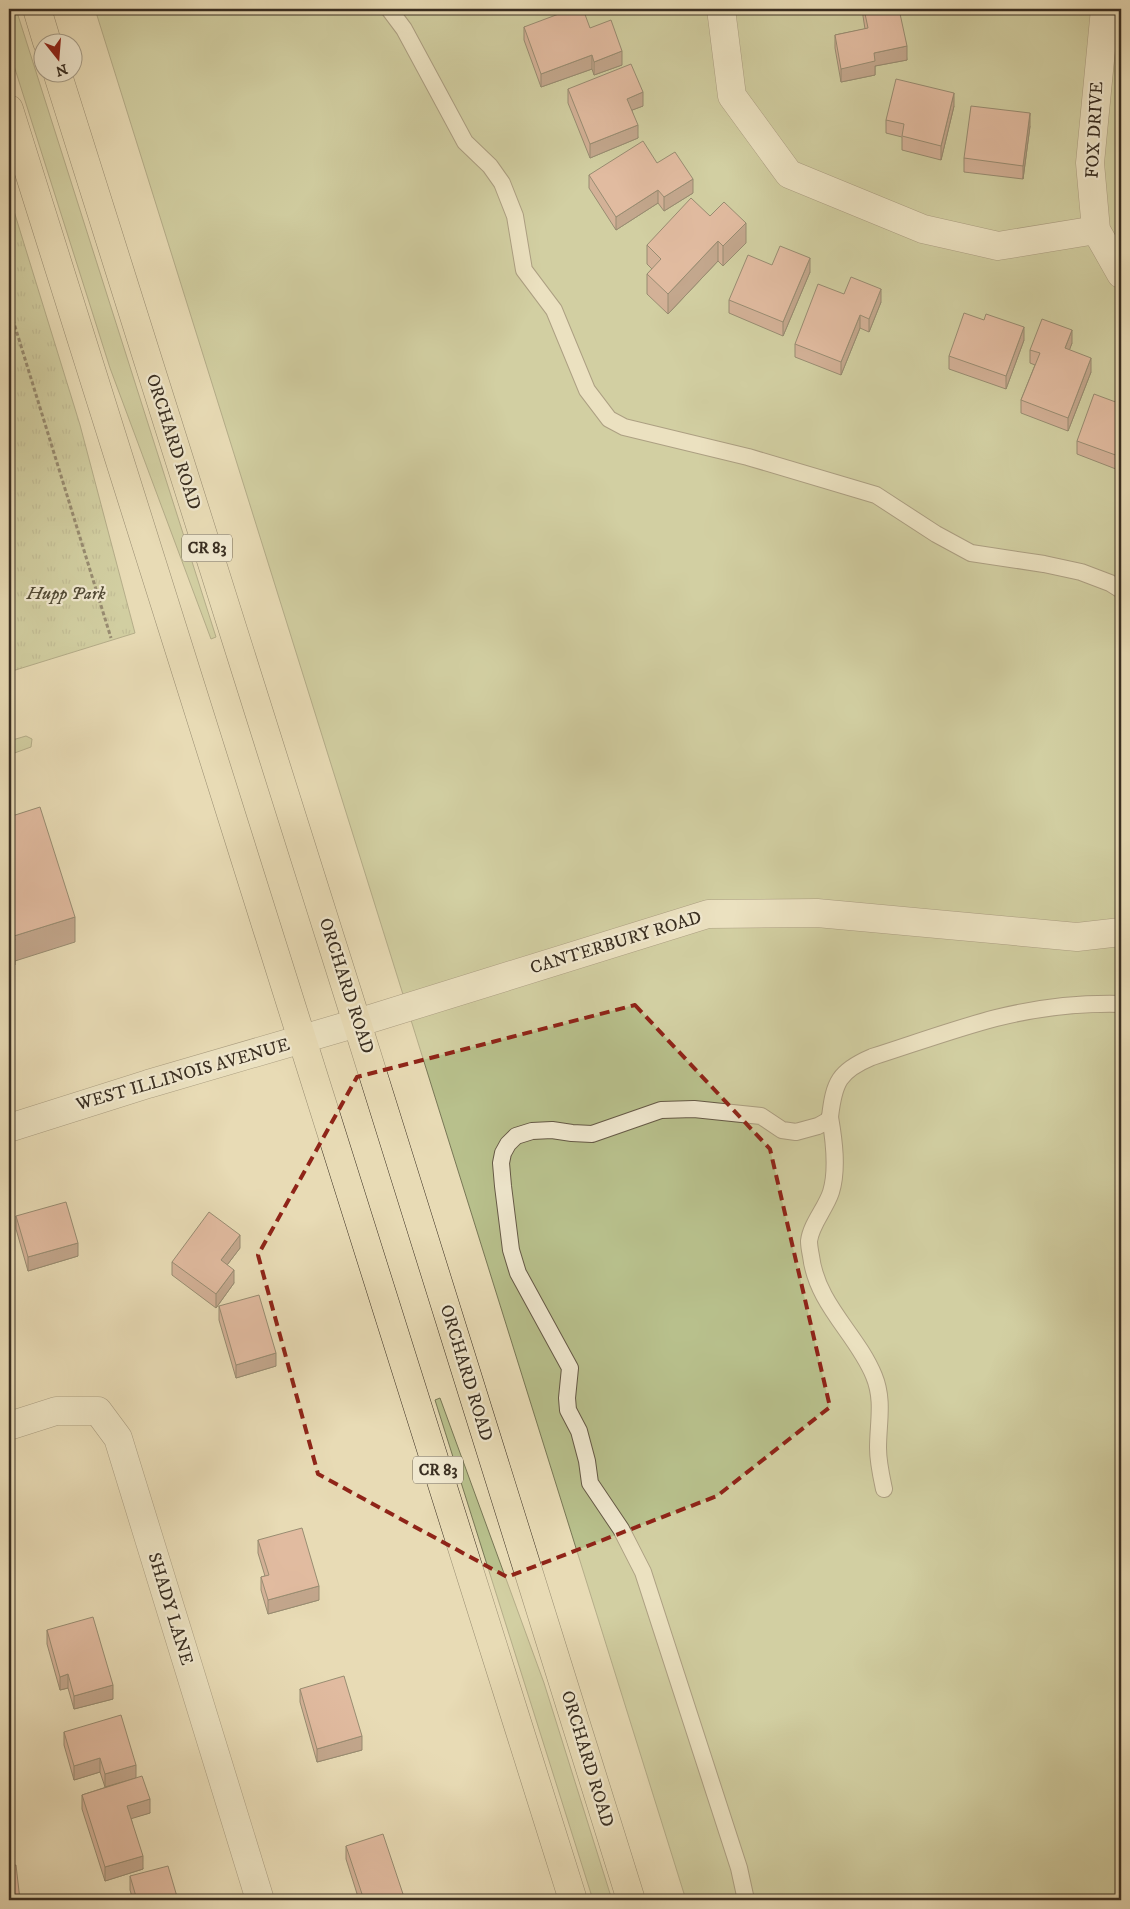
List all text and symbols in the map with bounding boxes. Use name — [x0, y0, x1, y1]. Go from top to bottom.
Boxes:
north arrow — [32, 32, 82, 82]
text: N — [53, 59, 70, 80]
street label: FOX DRIVE — [1081, 81, 1109, 179]
street label: ORCHARD ROAD — [141, 371, 205, 513]
road number: CR 83 — [182, 534, 232, 562]
park label: Hupp Park — [25, 583, 106, 605]
street label: CANTERBURY ROAD — [528, 906, 704, 980]
street label: ORCHARD ROAD — [314, 915, 378, 1057]
street label: WEST ILLINOIS AVENUE — [73, 1034, 293, 1116]
street label: ORCHARD ROAD — [435, 1302, 497, 1444]
road number: CR 83 — [413, 1456, 463, 1484]
street label: SHADY LANE — [142, 1550, 198, 1668]
street label: ORCHARD ROAD — [556, 1688, 618, 1830]

